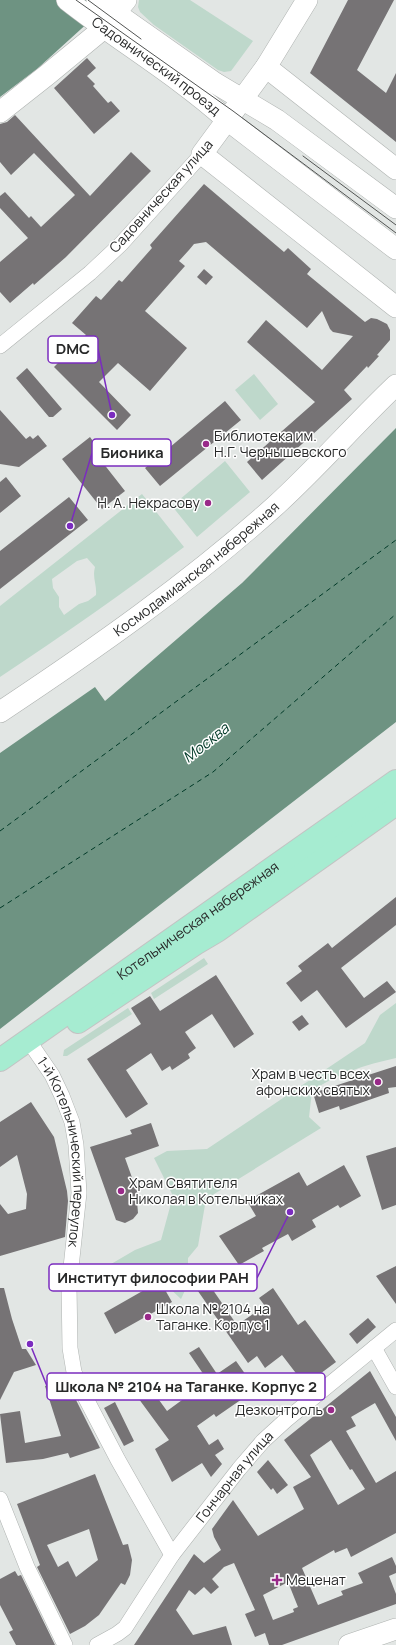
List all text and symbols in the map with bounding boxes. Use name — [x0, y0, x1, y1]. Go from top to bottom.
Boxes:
street label: Садовнический проезд — [88, 12, 225, 119]
street label: Садовническая улица — [105, 135, 217, 256]
callout: DMC — [48, 336, 98, 363]
text: DMC — [56, 338, 90, 359]
place label: Библиотека им. Н.Г. Чернышевского — [214, 426, 346, 461]
callout: Бионика — [92, 439, 171, 466]
marker: Библиотека им. Н.Г. Чернышевского — [201, 439, 211, 449]
text: Бионика — [100, 442, 164, 463]
place label: Н. А. Некрасову — [97, 493, 201, 512]
street label: Космодамианская набережная — [109, 497, 283, 640]
marker: Н. А. Некрасову — [203, 498, 213, 508]
water label: Москва — [178, 717, 234, 767]
street label: Котельническая набережная — [113, 857, 282, 984]
street label: 1-й Котельнический переулок — [33, 1053, 89, 1249]
place label: Храм в честь всех афонских святых — [251, 1064, 371, 1099]
marker: Храм в честь всех афонских святых — [373, 1077, 383, 1087]
place label: Храм Святителя Николая в Котельниках — [129, 1173, 284, 1208]
marker: Храм Святителя Николая в Котельниках — [116, 1186, 126, 1196]
callout: Институт философии РАН — [49, 1264, 257, 1291]
text: Институт философии РАН — [57, 1267, 249, 1288]
place label: Школа № 2104 на Таганке. Корпус 1 — [156, 1299, 270, 1334]
marker: Школа № 2104 на Таганке. Корпус 1 — [143, 1312, 153, 1322]
callout: Школа № 2104 на Таганке. Корпус 2 — [47, 1373, 325, 1400]
text: Школа № 2104 на Таганке. Корпус 2 — [55, 1376, 317, 1397]
place label: Дезконтроль — [235, 1400, 323, 1419]
marker: Дезконтроль — [326, 1405, 336, 1415]
street label: Гончарная улица — [191, 1426, 277, 1526]
place label: Меценат — [286, 1570, 346, 1589]
marker: Меценат — [271, 1574, 283, 1586]

